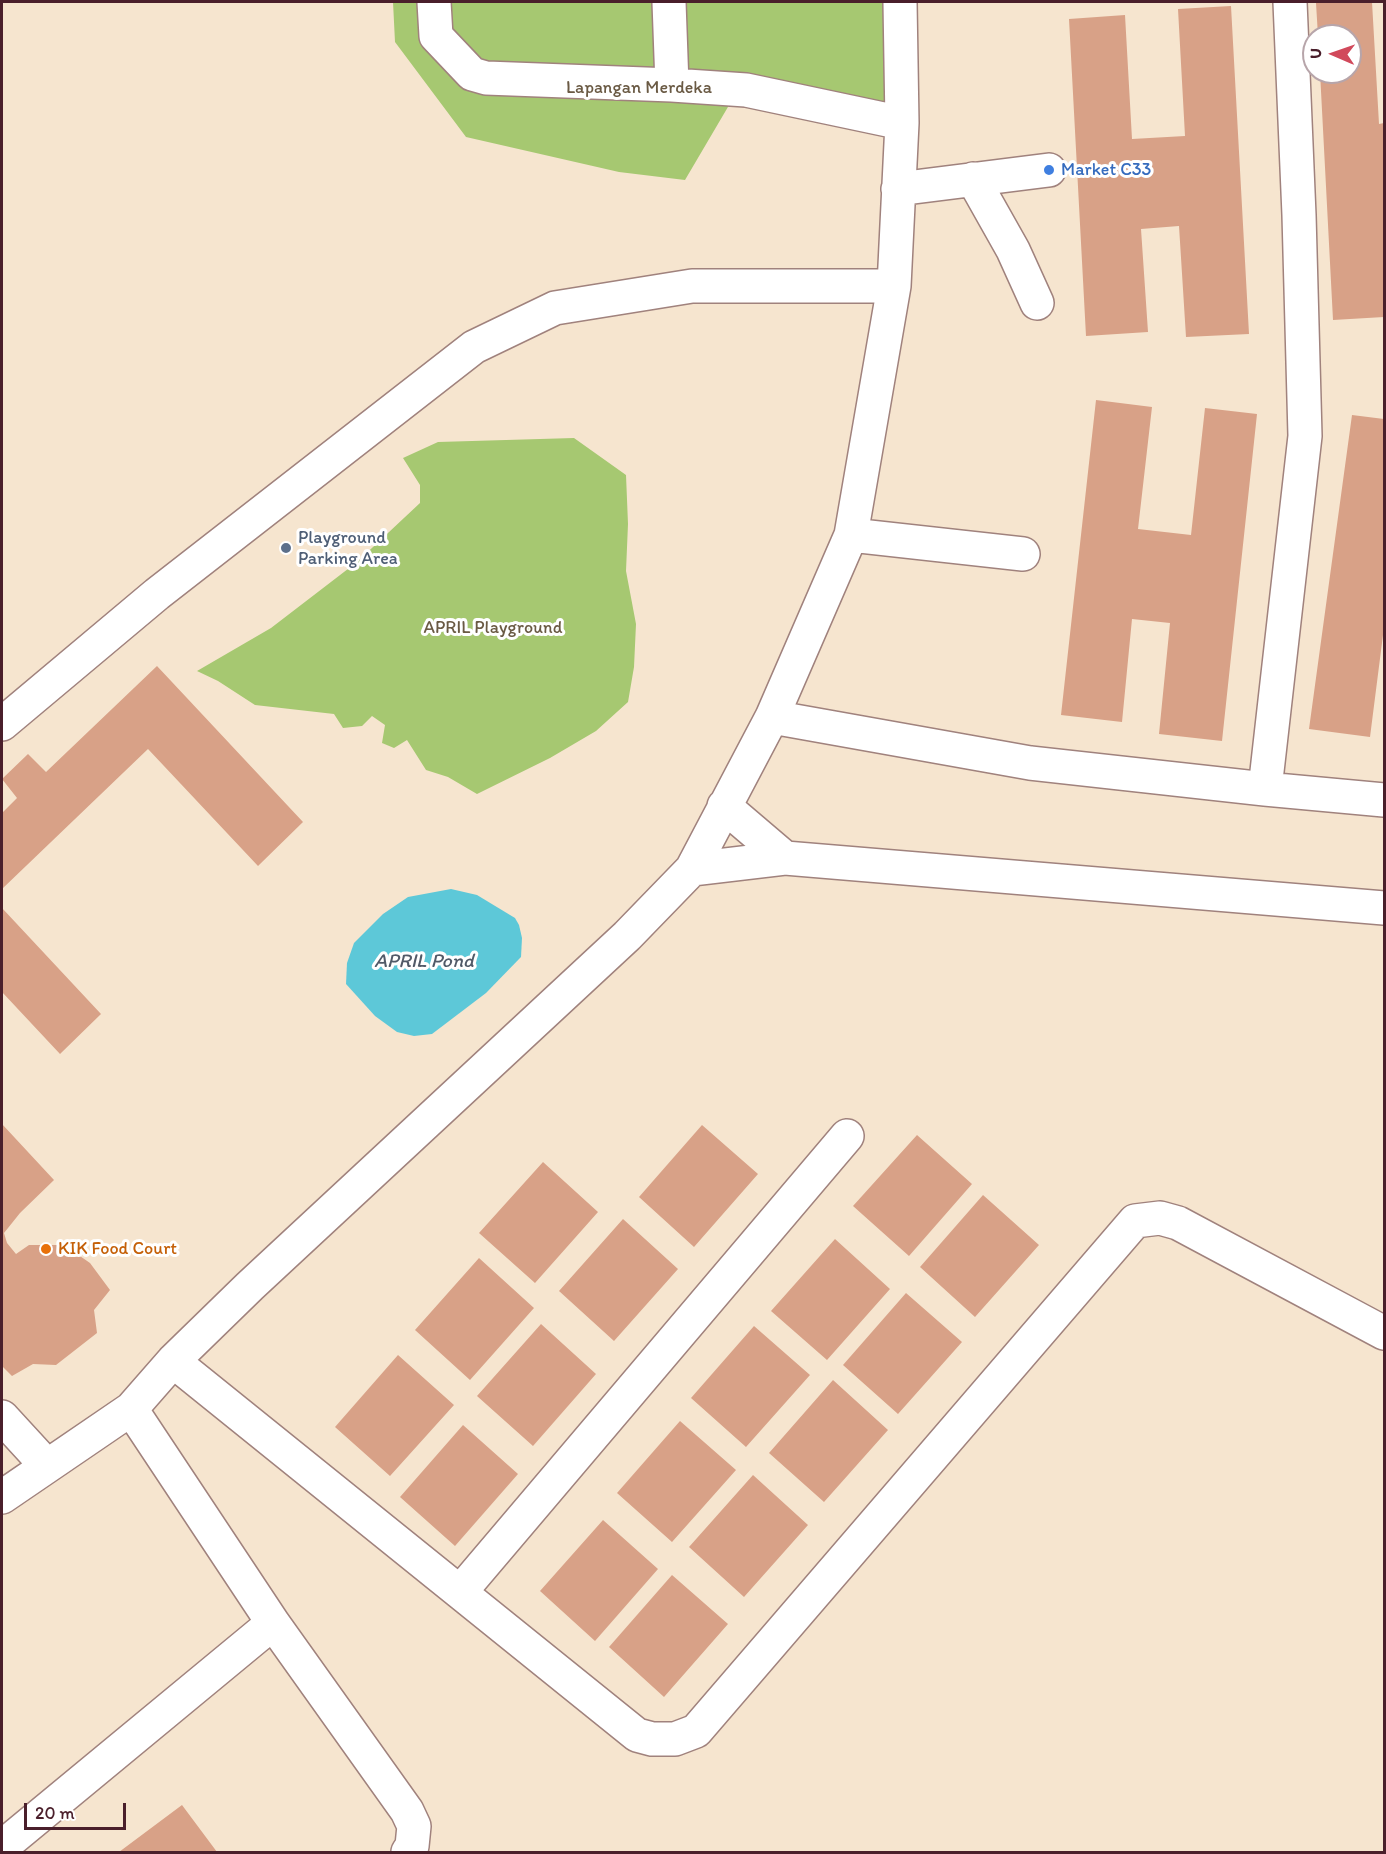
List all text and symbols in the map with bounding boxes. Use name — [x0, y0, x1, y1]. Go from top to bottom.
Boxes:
north arrow — [1302, 24, 1362, 84]
text: U — [1306, 48, 1325, 59]
park label: Lapangan Merdeka — [566, 77, 712, 99]
place label: Market C33 — [1061, 159, 1151, 181]
marker: Market C33 — [1042, 163, 1056, 177]
place label: Playground Parking Area — [298, 527, 398, 570]
marker: Playground Parking Area — [279, 541, 293, 555]
park label: APRIL Playground — [424, 617, 562, 639]
water label: APRIL Pond — [374, 950, 474, 974]
place label: KIK Food Court — [58, 1238, 177, 1260]
marker: KIK Food Court — [39, 1242, 53, 1256]
scale bar — [27, 1791, 129, 1829]
text: 20 m — [35, 1802, 75, 1824]

